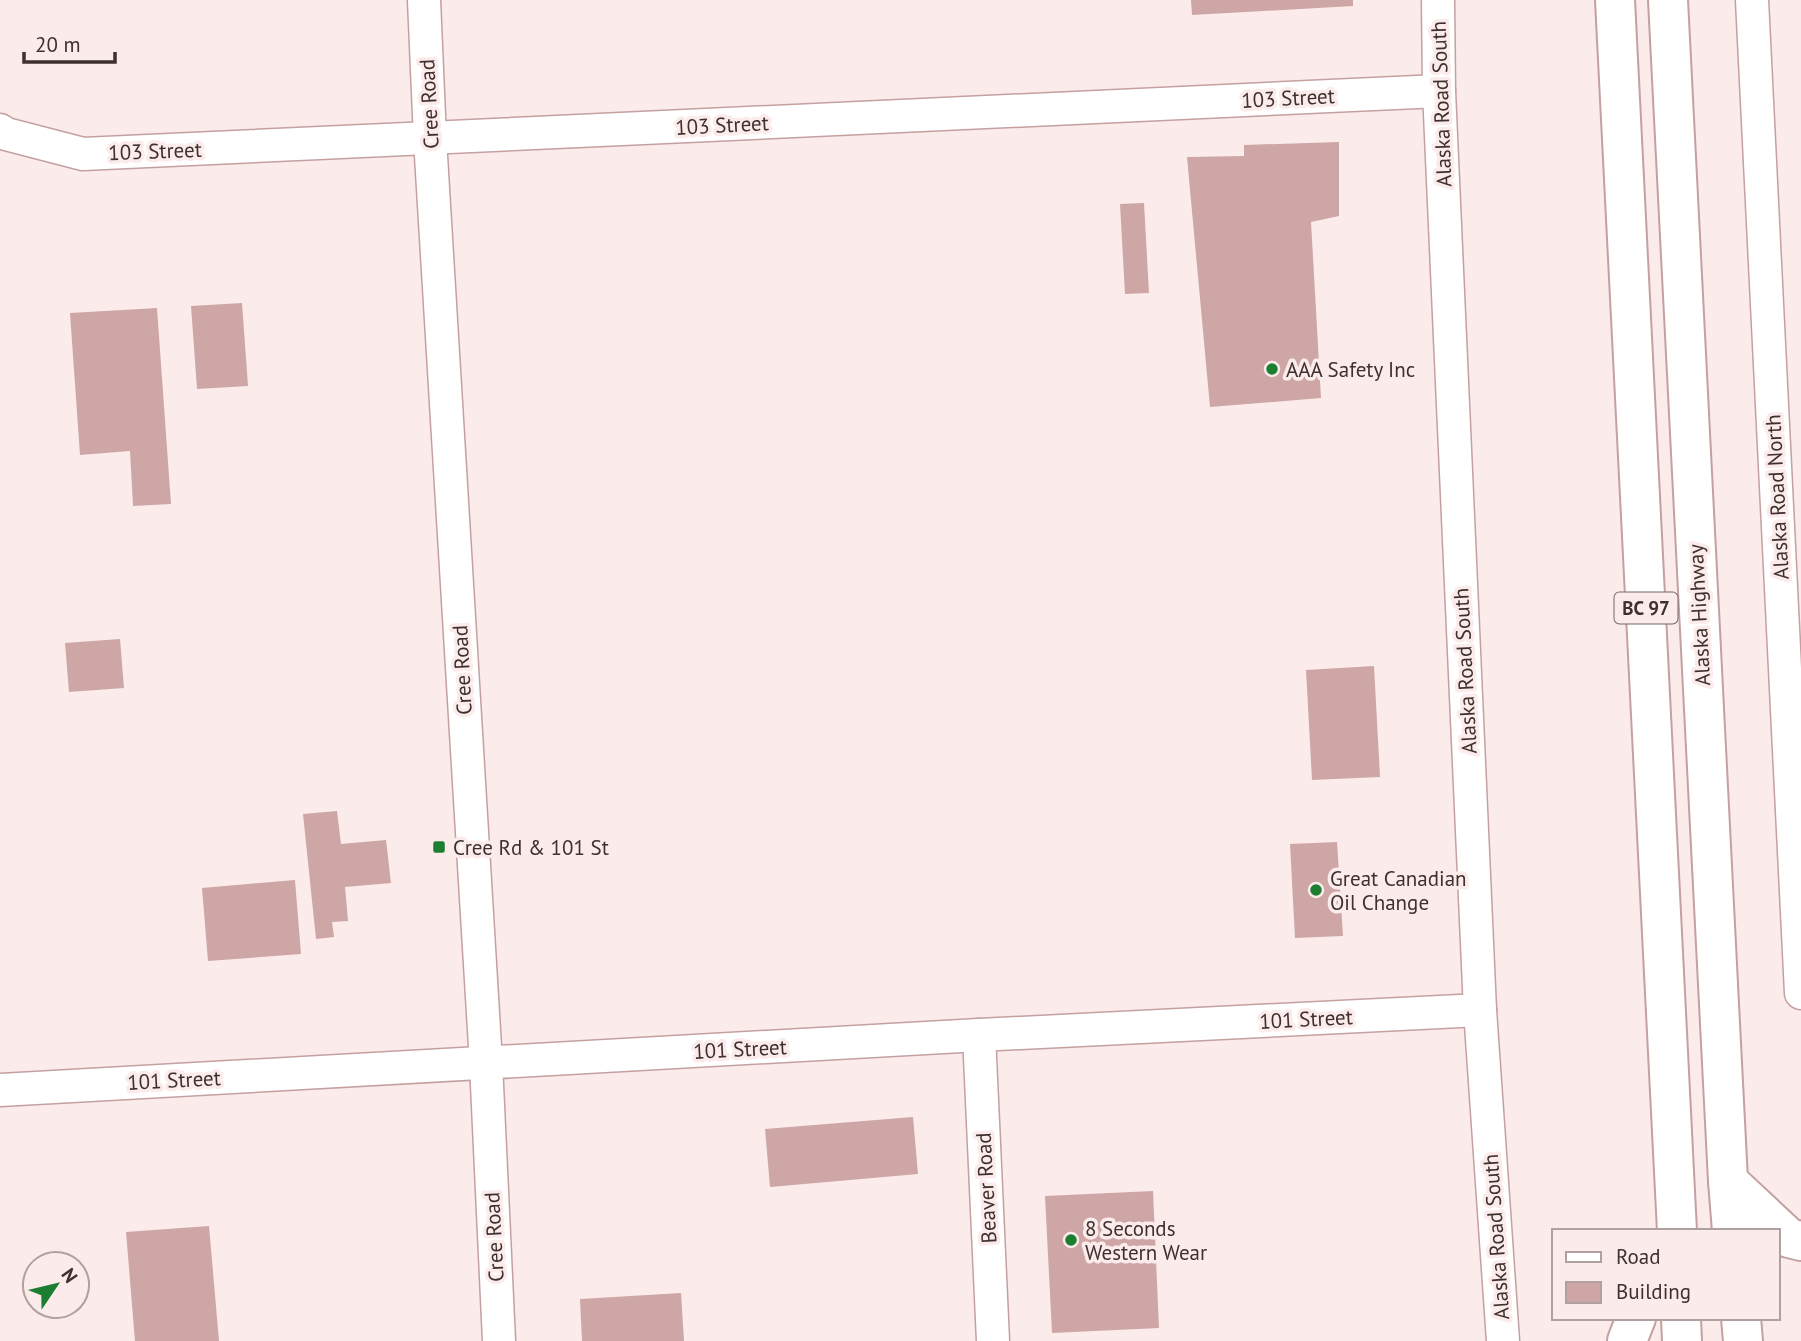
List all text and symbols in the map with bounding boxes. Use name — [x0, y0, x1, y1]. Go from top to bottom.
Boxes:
scale bar — [24, 21, 116, 65]
street label: Alaska Road South — [1425, 21, 1457, 187]
text: 20 m — [35, 31, 81, 58]
street label: Cree Road — [413, 58, 445, 150]
street label: 103 Street — [1241, 82, 1335, 114]
street label: 103 Street — [675, 109, 769, 141]
street label: 103 Street — [108, 136, 202, 166]
place label: AAA Safety Inc — [1286, 356, 1415, 383]
marker: AAA Safety Inc — [1264, 361, 1280, 377]
street label: Alaska Road North — [1759, 414, 1795, 580]
street label: Alaska Highway — [1682, 543, 1716, 687]
street label: Alaska Road South — [1447, 587, 1483, 755]
road number: BC 97 — [1614, 593, 1678, 624]
street label: Cree Road — [446, 624, 478, 716]
place label: Cree Rd & 101 St — [453, 834, 609, 861]
marker: Cree Rd & 101 St — [431, 839, 447, 855]
place label: Great Canadian Oil Change — [1330, 865, 1467, 916]
marker: Great Canadian Oil Change — [1308, 882, 1324, 898]
street label: 101 Street — [1259, 1003, 1353, 1035]
street label: 101 Street — [693, 1033, 787, 1065]
street label: 101 Street — [127, 1064, 221, 1096]
street label: Beaver Road — [970, 1132, 1002, 1244]
street label: Alaska Road South — [1477, 1153, 1515, 1321]
street label: Cree Road — [478, 1191, 510, 1283]
place label: 8 Seconds Western Wear — [1085, 1215, 1207, 1266]
legend — [1552, 1229, 1780, 1320]
marker: 8 Seconds Western Wear — [1063, 1232, 1079, 1248]
text: Road — [1616, 1243, 1660, 1270]
north arrow — [21, 1250, 91, 1320]
text: N — [57, 1263, 83, 1287]
text: Building — [1616, 1278, 1691, 1305]

